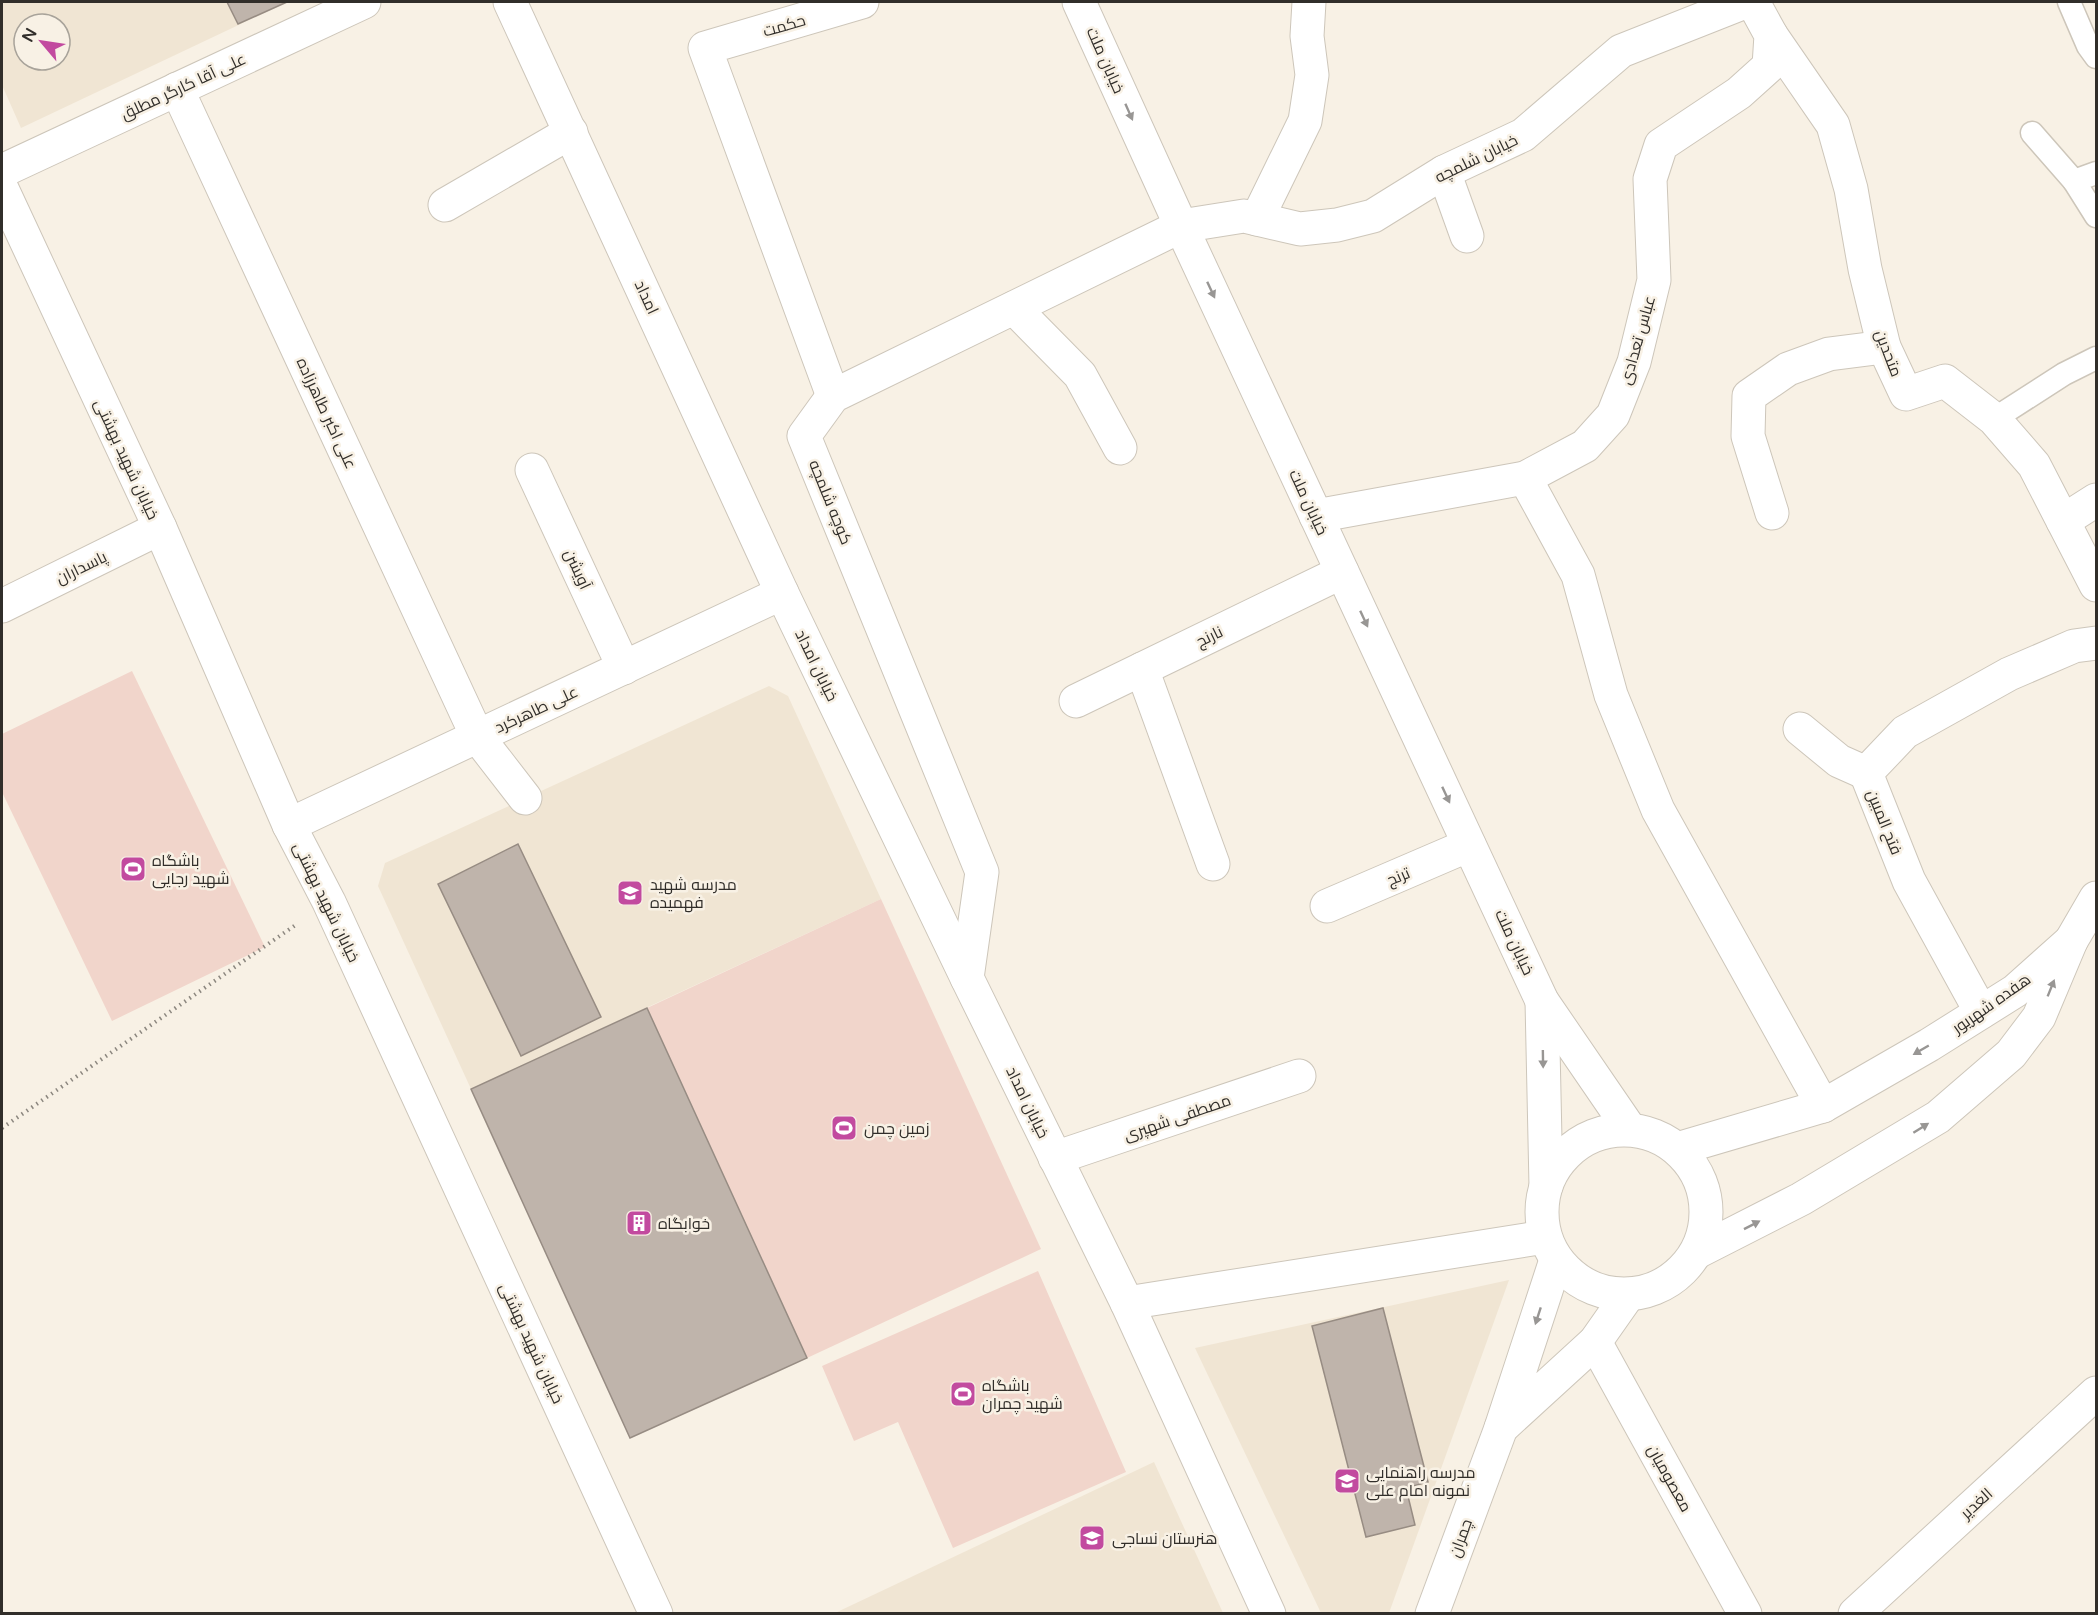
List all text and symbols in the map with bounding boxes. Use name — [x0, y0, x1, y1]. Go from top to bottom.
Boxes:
street label: حکمت — [761, 10, 808, 42]
north arrow — [12, 12, 72, 72]
street label: خیابان ملت — [1082, 24, 1129, 97]
text: N — [18, 25, 42, 46]
street label: علی آقا کارگر مطلق — [118, 49, 249, 125]
one-way arrow — [1125, 104, 1134, 121]
street label: خیابان شلمچه — [1432, 130, 1522, 189]
street label: امداد — [630, 277, 663, 318]
one-way arrow — [1206, 281, 1215, 298]
street label: عباس تعدادی — [1616, 293, 1660, 387]
street label: متحدین — [1870, 327, 1906, 380]
street label: علی اکبر طاهرزاده — [292, 355, 361, 472]
street label: خیابان شهید بهشتی — [89, 396, 163, 523]
street label: کوچه شلمچه — [803, 457, 856, 548]
street label: خیابان ملت — [1284, 466, 1332, 539]
street label: آویشن — [559, 546, 595, 593]
street label: پاسداران — [53, 547, 111, 590]
one-way arrow — [1359, 610, 1368, 627]
street label: نارنج — [1193, 622, 1227, 653]
street label: خیابان امداد — [790, 626, 842, 705]
street label: علی طاهرکرد — [492, 682, 581, 738]
one-way arrow — [1442, 787, 1451, 804]
street label: فتح المبین — [1861, 787, 1906, 858]
street label: خیابان شهید بهشتی — [288, 839, 364, 966]
place label: باشگاه شهید رجایی — [152, 851, 229, 889]
sports icon: باشگاه شهید رجایی — [118, 854, 148, 884]
street label: ترنج — [1384, 863, 1414, 892]
place label: مدرسه شهید فهمیده — [650, 875, 737, 913]
school or university icon: مدرسه شهید فهمیده — [615, 878, 645, 908]
street label: خیابان ملت — [1490, 906, 1538, 979]
street label: هفده شهریور — [1948, 969, 2035, 1039]
one-way arrow — [2047, 979, 2056, 997]
one-way arrow — [1913, 1044, 1929, 1055]
one-way arrow — [1538, 1050, 1548, 1069]
street label: خیابان امداد — [1001, 1063, 1053, 1142]
street label: مصطفی شهپری — [1121, 1090, 1234, 1147]
sports icon: زمین چمن — [829, 1113, 859, 1143]
place label: زمین چمن — [864, 1119, 929, 1140]
one-way arrow — [1913, 1123, 1929, 1134]
building icon: خوابگاه — [624, 1208, 654, 1238]
place label: خوابگاه — [658, 1214, 710, 1234]
one-way arrow — [1743, 1220, 1760, 1230]
street label: خیابان شهید بهشتی — [494, 1280, 568, 1407]
one-way arrow — [1533, 1307, 1542, 1325]
place label: باشگاه شهید چمران — [982, 1376, 1063, 1415]
sports icon: باشگاه شهید چمران — [948, 1379, 978, 1409]
street label: معصومیان — [1643, 1441, 1696, 1516]
place label: مدرسه راهنمایی نمونه امام علی — [1366, 1463, 1476, 1502]
school or university icon: مدرسه راهنمایی نمونه امام علی — [1332, 1466, 1362, 1496]
street label: الغدیر — [1956, 1484, 1997, 1524]
street label: چمران — [1445, 1516, 1478, 1561]
school or university icon: هنرستان نساجی — [1077, 1523, 1107, 1553]
place label: هنرستان نساجی — [1112, 1529, 1218, 1549]

